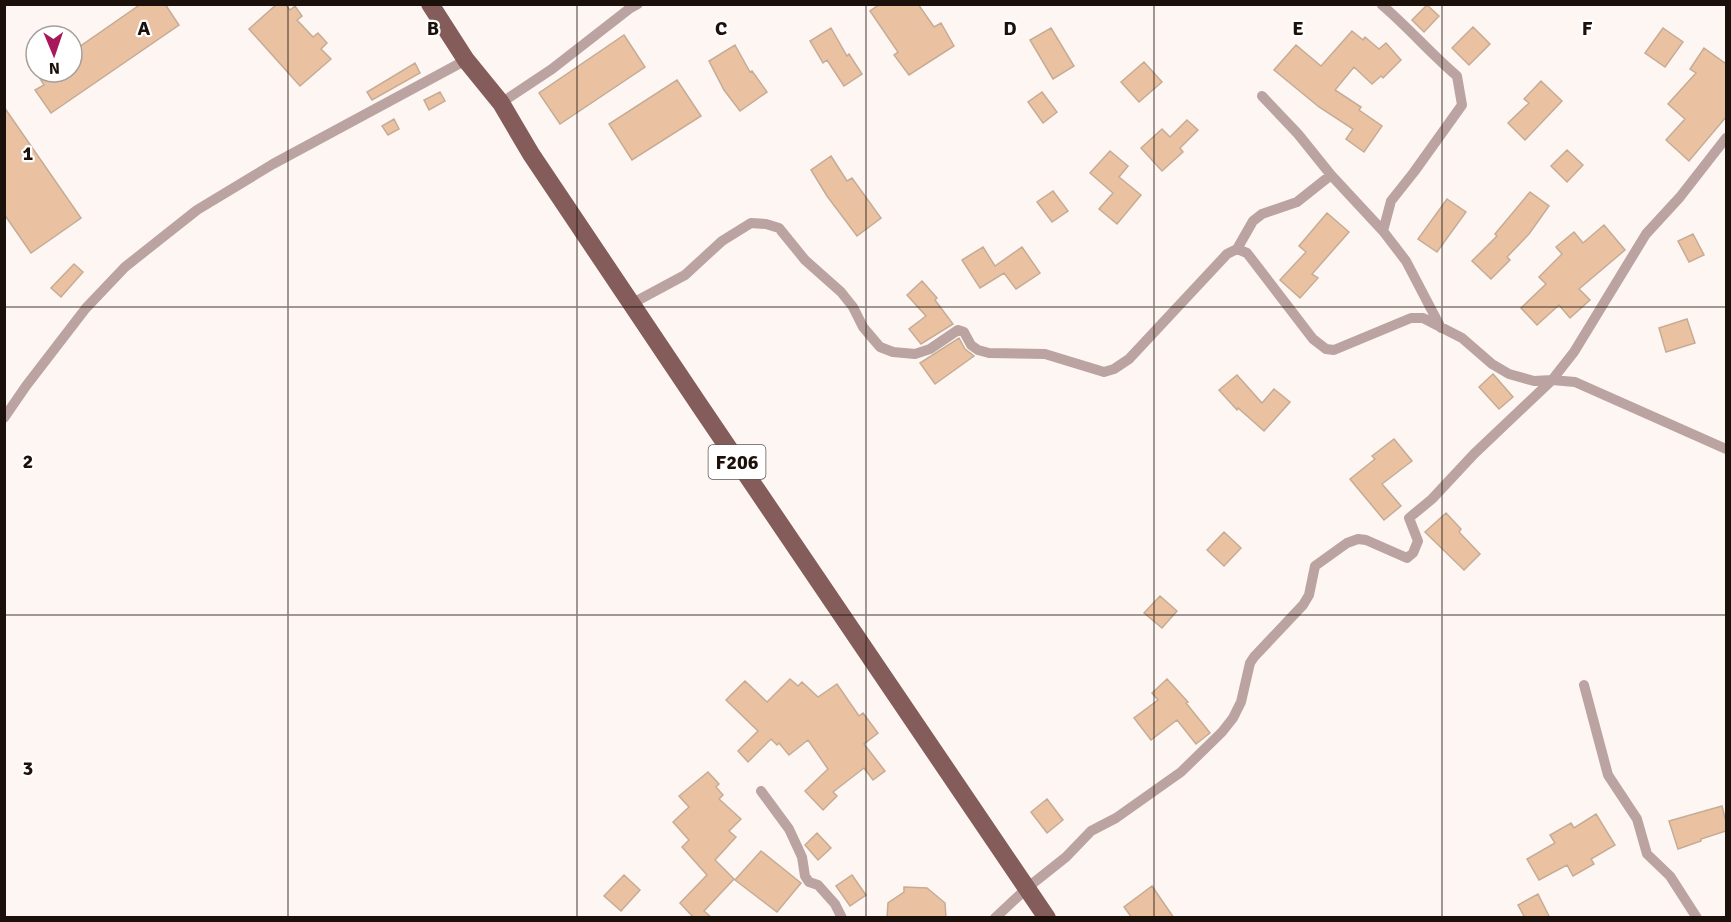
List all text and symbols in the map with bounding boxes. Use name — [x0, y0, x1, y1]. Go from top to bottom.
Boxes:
text: A — [138, 16, 151, 41]
text: B — [427, 16, 439, 41]
text: C — [715, 16, 727, 41]
text: D — [1003, 16, 1017, 41]
text: E — [1292, 16, 1304, 41]
text: F — [1582, 16, 1593, 41]
north arrow — [24, 24, 84, 84]
text: N — [49, 58, 60, 78]
text: 1 — [23, 141, 34, 166]
road number: F206 — [708, 445, 766, 479]
text: 2 — [23, 449, 33, 474]
text: 3 — [23, 756, 33, 781]

